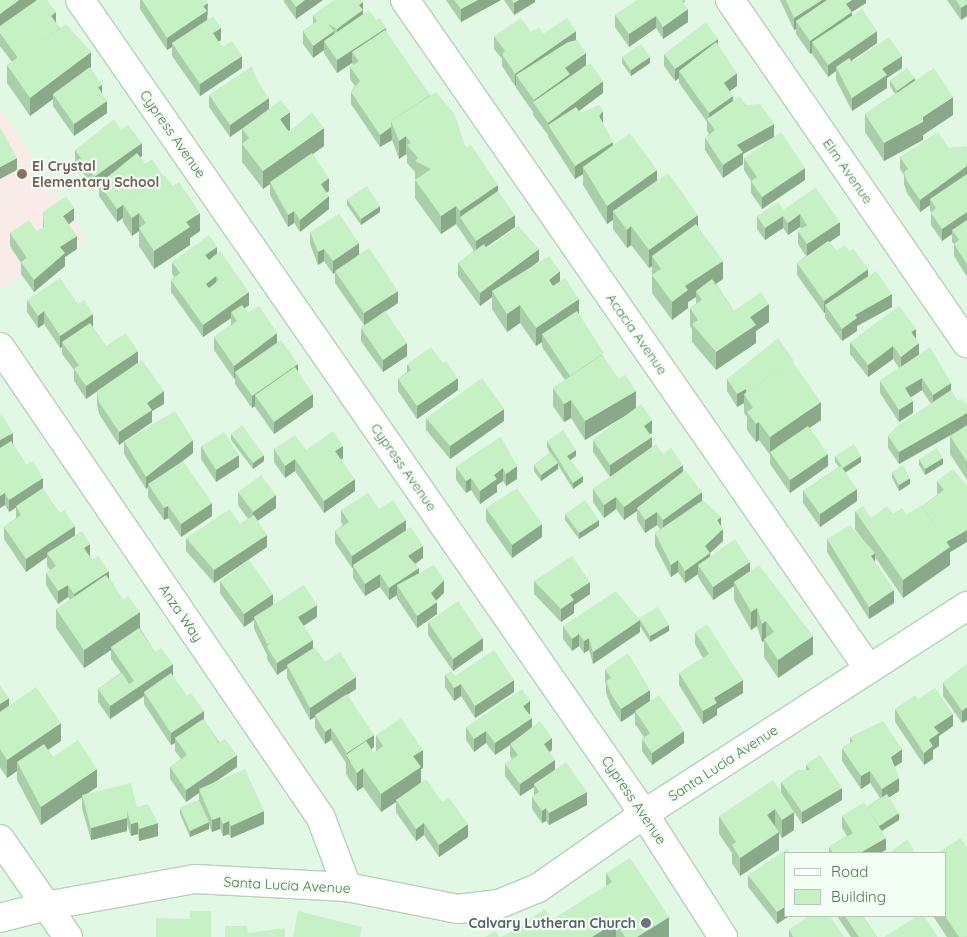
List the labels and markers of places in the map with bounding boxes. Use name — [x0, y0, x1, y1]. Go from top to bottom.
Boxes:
place label: El Crystal Elementary School — [32, 158, 159, 190]
marker: El Crystal Elementary School — [16, 168, 28, 180]
place label: Calvary Lutheran Church — [468, 915, 636, 931]
marker: Calvary Lutheran Church — [640, 917, 652, 929]

